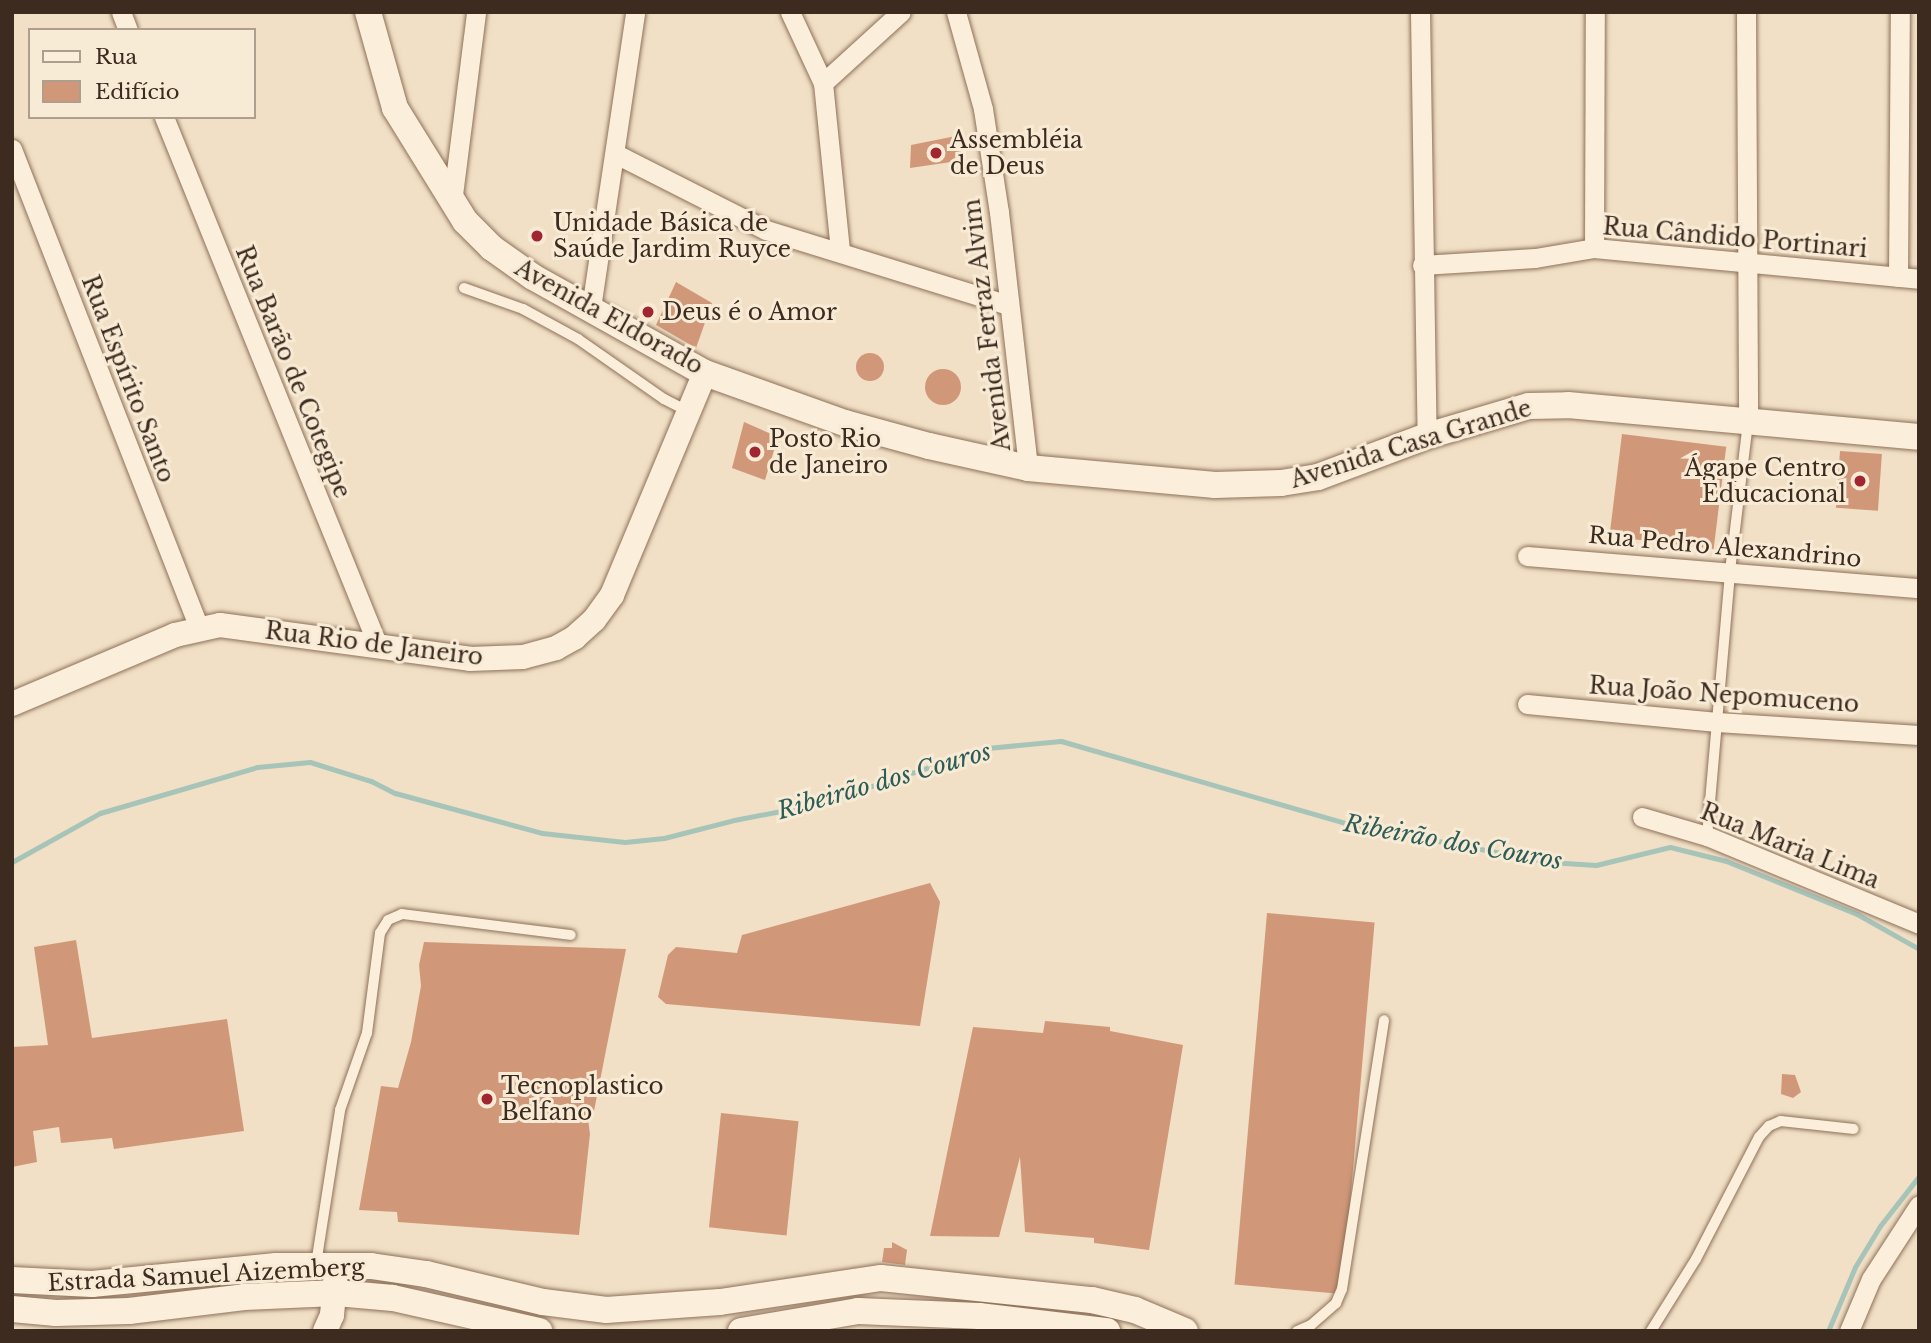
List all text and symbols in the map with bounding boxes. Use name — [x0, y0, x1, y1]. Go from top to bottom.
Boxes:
legend — [28, 28, 256, 119]
text: Rua — [95, 44, 137, 70]
text: Edifício — [95, 79, 180, 105]
place label: Assembléia de Deus — [950, 126, 1083, 180]
marker: Assembléia de Deus — [928, 145, 944, 161]
street label: Avenida Ferraz Alvim — [958, 197, 1016, 453]
place label: Unidade Básica de Saúde Jardim Ruyce — [553, 209, 791, 263]
street label: Rua Cândido Portinari — [1602, 213, 1868, 263]
marker: Unidade Básica de Saúde Jardim Ruyce — [527, 226, 547, 246]
street label: Rua Barão de Cotegipe — [230, 242, 356, 502]
street label: Avenida Eldorado — [510, 254, 708, 380]
street label: Rua Espírito Santo — [76, 271, 180, 487]
place label: Deus é o Amor — [662, 298, 838, 326]
marker: Deus é o Amor — [640, 304, 656, 320]
street label: Avenida Casa Grande — [1287, 394, 1535, 494]
place label: Posto Rio de Janeiro — [769, 425, 888, 479]
marker: Posto Rio de Janeiro — [747, 444, 763, 460]
place label: Ágape Centro Educacional — [1684, 454, 1846, 508]
marker: Ágape Centro Educacional — [1852, 473, 1868, 489]
street label: Rua Pedro Alexandrino — [1587, 521, 1863, 573]
street label: Rua Rio de Janeiro — [263, 617, 485, 671]
street label: Rua João Nepomuceno — [1588, 672, 1860, 718]
water label: Ribeirão dos Couros — [774, 737, 994, 825]
street label: Rua Maria Lima — [1696, 797, 1884, 895]
water label: Ribeirão dos Couros — [1342, 809, 1564, 875]
place label: Tecnoplastico Belfano — [501, 1072, 664, 1126]
marker: Tecnoplastico Belfano — [479, 1091, 495, 1107]
street label: Estrada Samuel Aizemberg — [46, 1253, 366, 1297]

